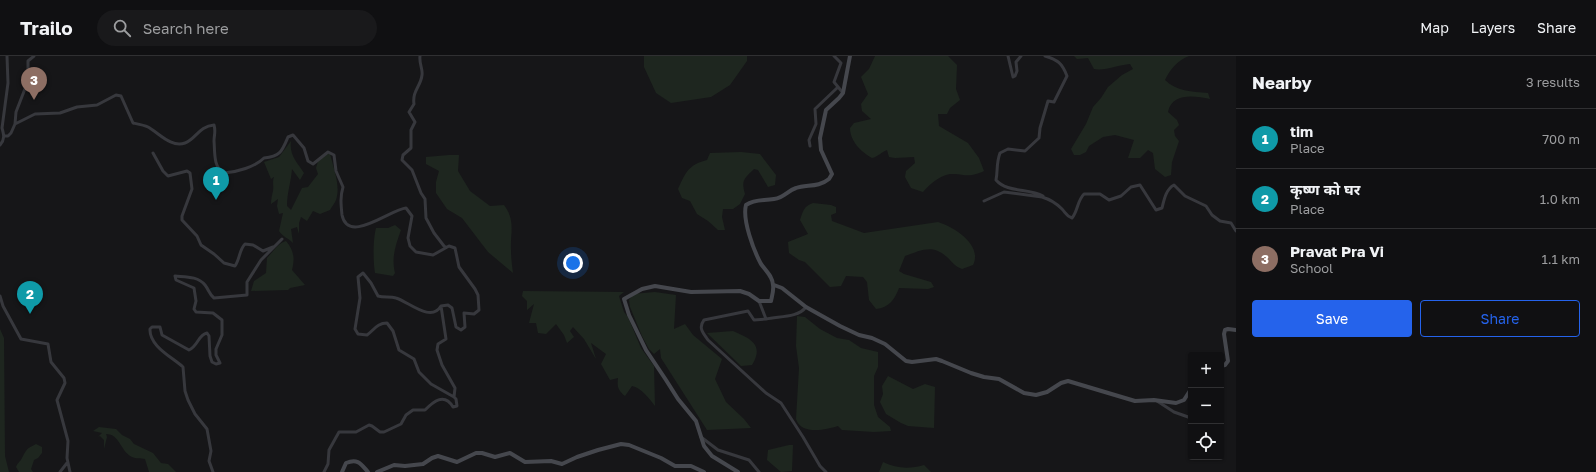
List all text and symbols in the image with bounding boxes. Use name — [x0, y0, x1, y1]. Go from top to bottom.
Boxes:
search box — [97, 10, 377, 46]
text: Trailo — [20, 16, 73, 39]
icon: search — [111, 17, 133, 39]
text: Search here — [143, 19, 229, 37]
text: Map — [1420, 19, 1449, 36]
text: Layers — [1471, 19, 1515, 36]
text: Share — [1537, 19, 1576, 36]
pin: 3 — [21, 67, 47, 100]
text: Nearby — [1252, 72, 1312, 93]
text: 3 results — [1526, 74, 1580, 90]
text: tim — [1290, 122, 1313, 140]
text: 1 — [1262, 131, 1268, 147]
text: 700 m — [1542, 131, 1580, 147]
text: Place — [1290, 140, 1325, 156]
pin: 1 — [203, 167, 229, 200]
text: कृष्ण को घर — [1290, 180, 1360, 198]
text: 2 — [1261, 191, 1269, 207]
text: 1.0 km — [1540, 191, 1580, 207]
text: Place — [1290, 201, 1325, 217]
text: Pravat Pra Vi — [1290, 242, 1384, 260]
text: 3 — [1261, 251, 1269, 267]
text: 1.1 km — [1541, 251, 1580, 267]
your location — [563, 253, 583, 273]
text: School — [1290, 260, 1333, 276]
pin: 2 — [17, 281, 43, 314]
button: Save — [1252, 300, 1412, 337]
button: Share — [1420, 300, 1580, 337]
map controls — [1188, 352, 1224, 460]
button: + — [1188, 352, 1224, 388]
button: − — [1188, 388, 1224, 424]
button: locate — [1188, 424, 1224, 460]

